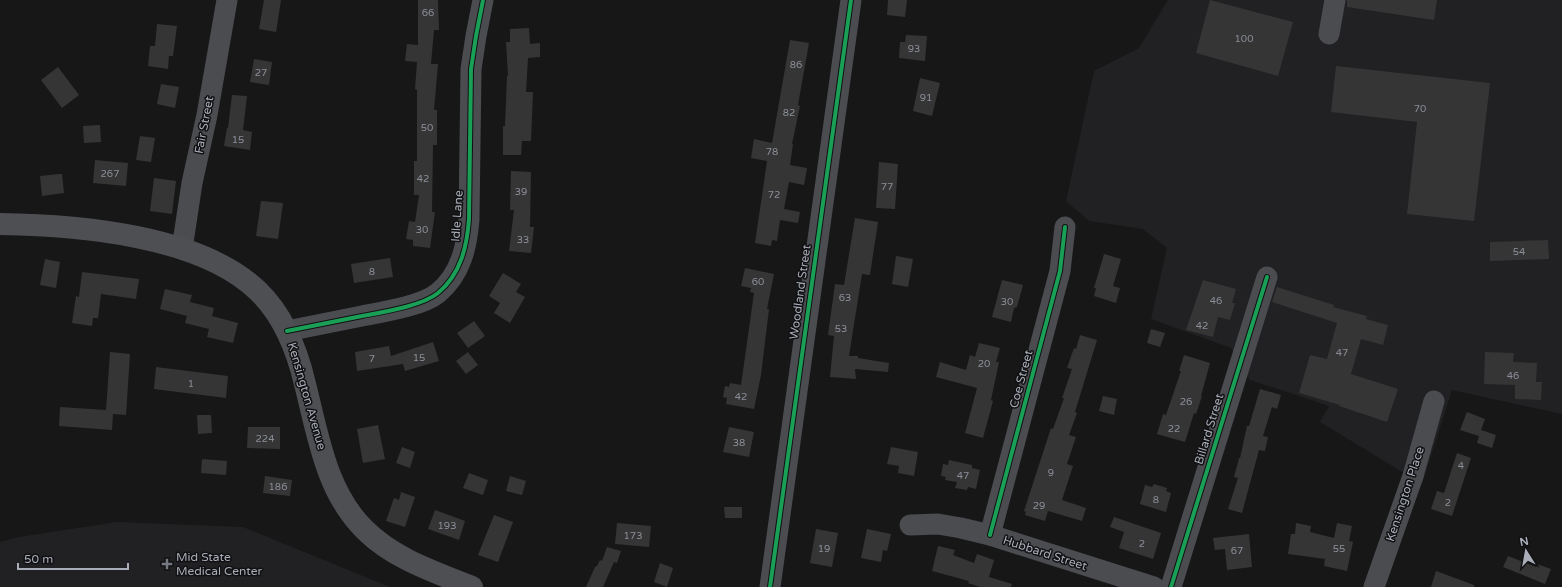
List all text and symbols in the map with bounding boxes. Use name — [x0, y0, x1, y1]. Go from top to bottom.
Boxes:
house number: 66 — [422, 7, 434, 19]
house number: 100 — [1235, 33, 1253, 45]
house number: 93 — [908, 43, 920, 55]
house number: 86 — [790, 59, 802, 71]
house number: 27 — [255, 67, 267, 79]
house number: 91 — [920, 92, 932, 104]
street label: Fair Street — [192, 95, 216, 155]
house number: 70 — [1414, 103, 1426, 115]
house number: 82 — [783, 107, 795, 119]
house number: 50 — [421, 122, 433, 134]
house number: 15 — [232, 134, 244, 146]
house number: 78 — [766, 146, 778, 158]
house number: 267 — [101, 168, 119, 180]
house number: 42 — [417, 173, 429, 185]
house number: 77 — [881, 181, 893, 193]
house number: 39 — [515, 186, 527, 198]
house number: 72 — [768, 189, 780, 201]
street label: Idle Lane — [448, 190, 466, 242]
house number: 30 — [416, 224, 428, 236]
house number: 33 — [517, 234, 529, 246]
street label: Woodland Street — [786, 243, 814, 340]
house number: 54 — [1513, 246, 1525, 258]
house number: 8 — [369, 266, 375, 278]
house number: 60 — [752, 276, 764, 288]
house number: 63 — [839, 292, 851, 304]
house number: 46 — [1210, 295, 1222, 307]
house number: 30 — [1001, 296, 1013, 308]
house number: 42 — [1196, 320, 1208, 332]
house number: 53 — [835, 323, 847, 335]
street label: Kensington Avenue — [285, 341, 329, 451]
house number: 47 — [1336, 347, 1348, 359]
street label: Coe Street — [1007, 348, 1036, 410]
house number: 15 — [413, 352, 425, 364]
house number: 7 — [369, 353, 375, 365]
house number: 20 — [978, 358, 990, 370]
house number: 46 — [1507, 370, 1519, 382]
house number: 1 — [188, 378, 194, 390]
house number: 42 — [735, 391, 747, 403]
street label: Billard Street — [1192, 391, 1227, 466]
house number: 26 — [1180, 396, 1192, 408]
house number: 22 — [1168, 423, 1180, 435]
house number: 224 — [256, 433, 274, 445]
house number: 38 — [733, 437, 745, 449]
street label: Kensington Place — [1383, 445, 1427, 543]
house number: 4 — [1458, 460, 1464, 472]
house number: 9 — [1048, 467, 1054, 479]
house number: 47 — [957, 470, 969, 482]
house number: 186 — [269, 481, 287, 493]
house number: 8 — [1153, 494, 1159, 506]
house number: 2 — [1445, 497, 1451, 509]
house number: 29 — [1033, 500, 1045, 512]
house number: 193 — [438, 520, 456, 532]
house number: 173 — [624, 530, 642, 542]
north arrow — [1506, 531, 1546, 571]
street label: Hubbard Street — [1001, 533, 1089, 573]
text: N — [1519, 534, 1530, 549]
house number: 2 — [1139, 538, 1145, 550]
house number: 19 — [818, 543, 830, 555]
house number: 55 — [1333, 543, 1345, 555]
scale bar — [18, 545, 128, 571]
house number: 67 — [1231, 545, 1243, 557]
place label: Mid State Medical Center — [176, 550, 262, 578]
text: 50 m — [24, 552, 53, 566]
marker: Mid State Medical Center — [161, 558, 173, 570]

